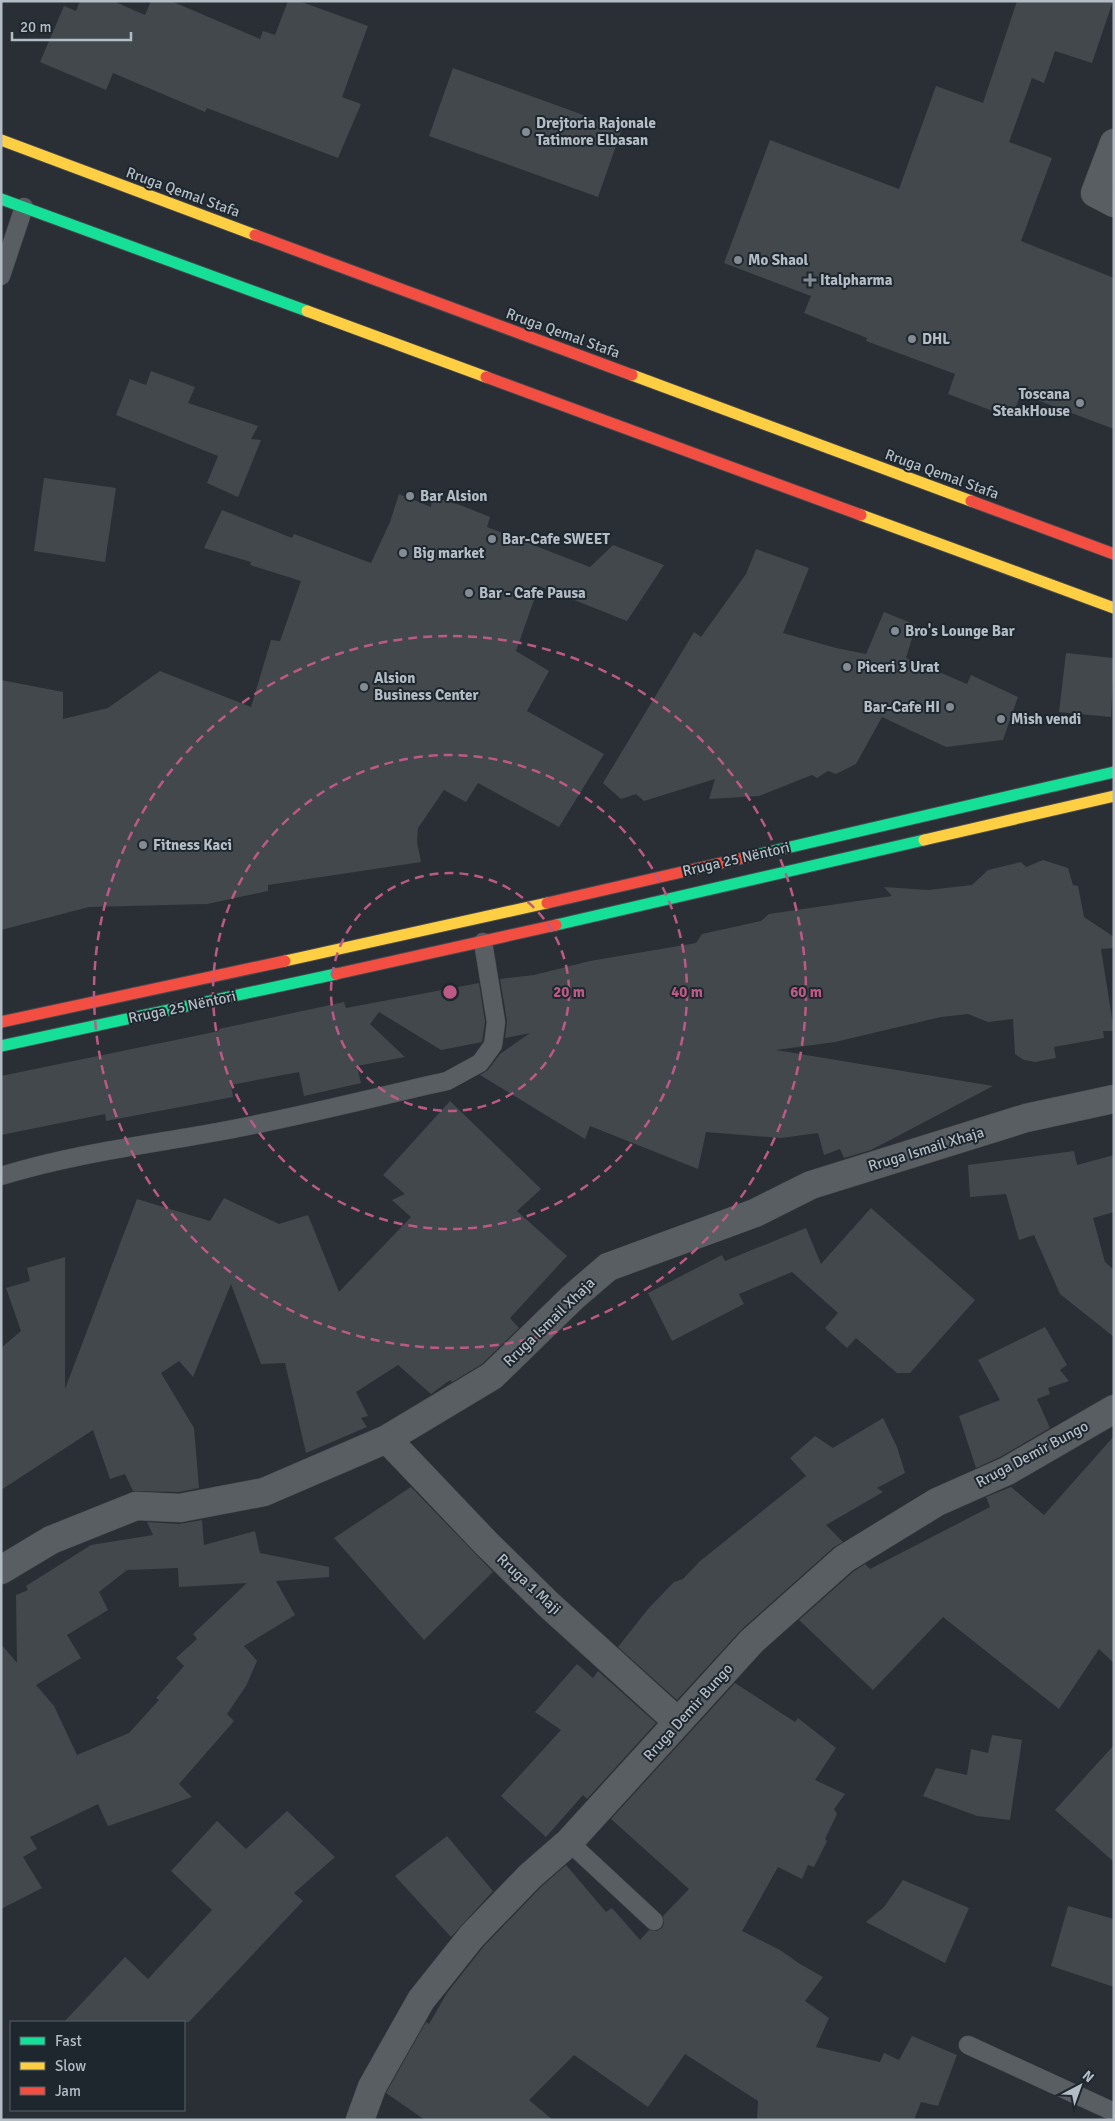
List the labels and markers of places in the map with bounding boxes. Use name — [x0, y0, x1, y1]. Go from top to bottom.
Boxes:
place label: Drejtoria Rajonale Tatimore Elbasan — [536, 114, 656, 149]
marker: Drejtoria Rajonale Tatimore Elbasan — [520, 126, 532, 138]
place label: Mo Shaol — [748, 251, 809, 269]
marker: Mo Shaol — [732, 254, 744, 266]
place label: Italpharma — [820, 271, 893, 289]
marker: Italpharma — [804, 274, 816, 286]
place label: DHL — [922, 330, 950, 348]
marker: DHL — [906, 333, 918, 345]
place label: Toscana SteakHouse — [993, 385, 1070, 420]
marker: Toscana SteakHouse — [1074, 397, 1086, 409]
place label: Bar Alsion — [420, 487, 488, 505]
marker: Bar Alsion — [404, 490, 416, 502]
place label: Bar-Cafe SWEET — [502, 530, 610, 548]
marker: Bar-Cafe SWEET — [486, 533, 498, 545]
place label: Big market — [413, 544, 485, 562]
marker: Big market — [397, 547, 409, 559]
place label: Bar - Cafe Pausa — [479, 584, 586, 602]
marker: Bar - Cafe Pausa — [463, 587, 475, 599]
place label: Bro's Lounge Bar — [905, 622, 1015, 640]
marker: Bro's Lounge Bar — [889, 625, 901, 637]
place label: Piceri 3 Urat — [857, 658, 940, 676]
marker: Piceri 3 Urat — [841, 661, 853, 673]
place label: Alsion Business Center — [374, 669, 479, 704]
marker: Alsion Business Center — [358, 681, 370, 693]
place label: Bar-Cafe HI — [864, 698, 940, 716]
marker: Bar-Cafe HI — [944, 701, 956, 713]
place label: Mish vendi — [1011, 710, 1081, 728]
marker: Mish vendi — [995, 713, 1007, 725]
place label: Fitness Kaci — [153, 836, 232, 854]
marker: Fitness Kaci — [137, 839, 149, 851]
centre of rings — [441, 983, 459, 1001]

